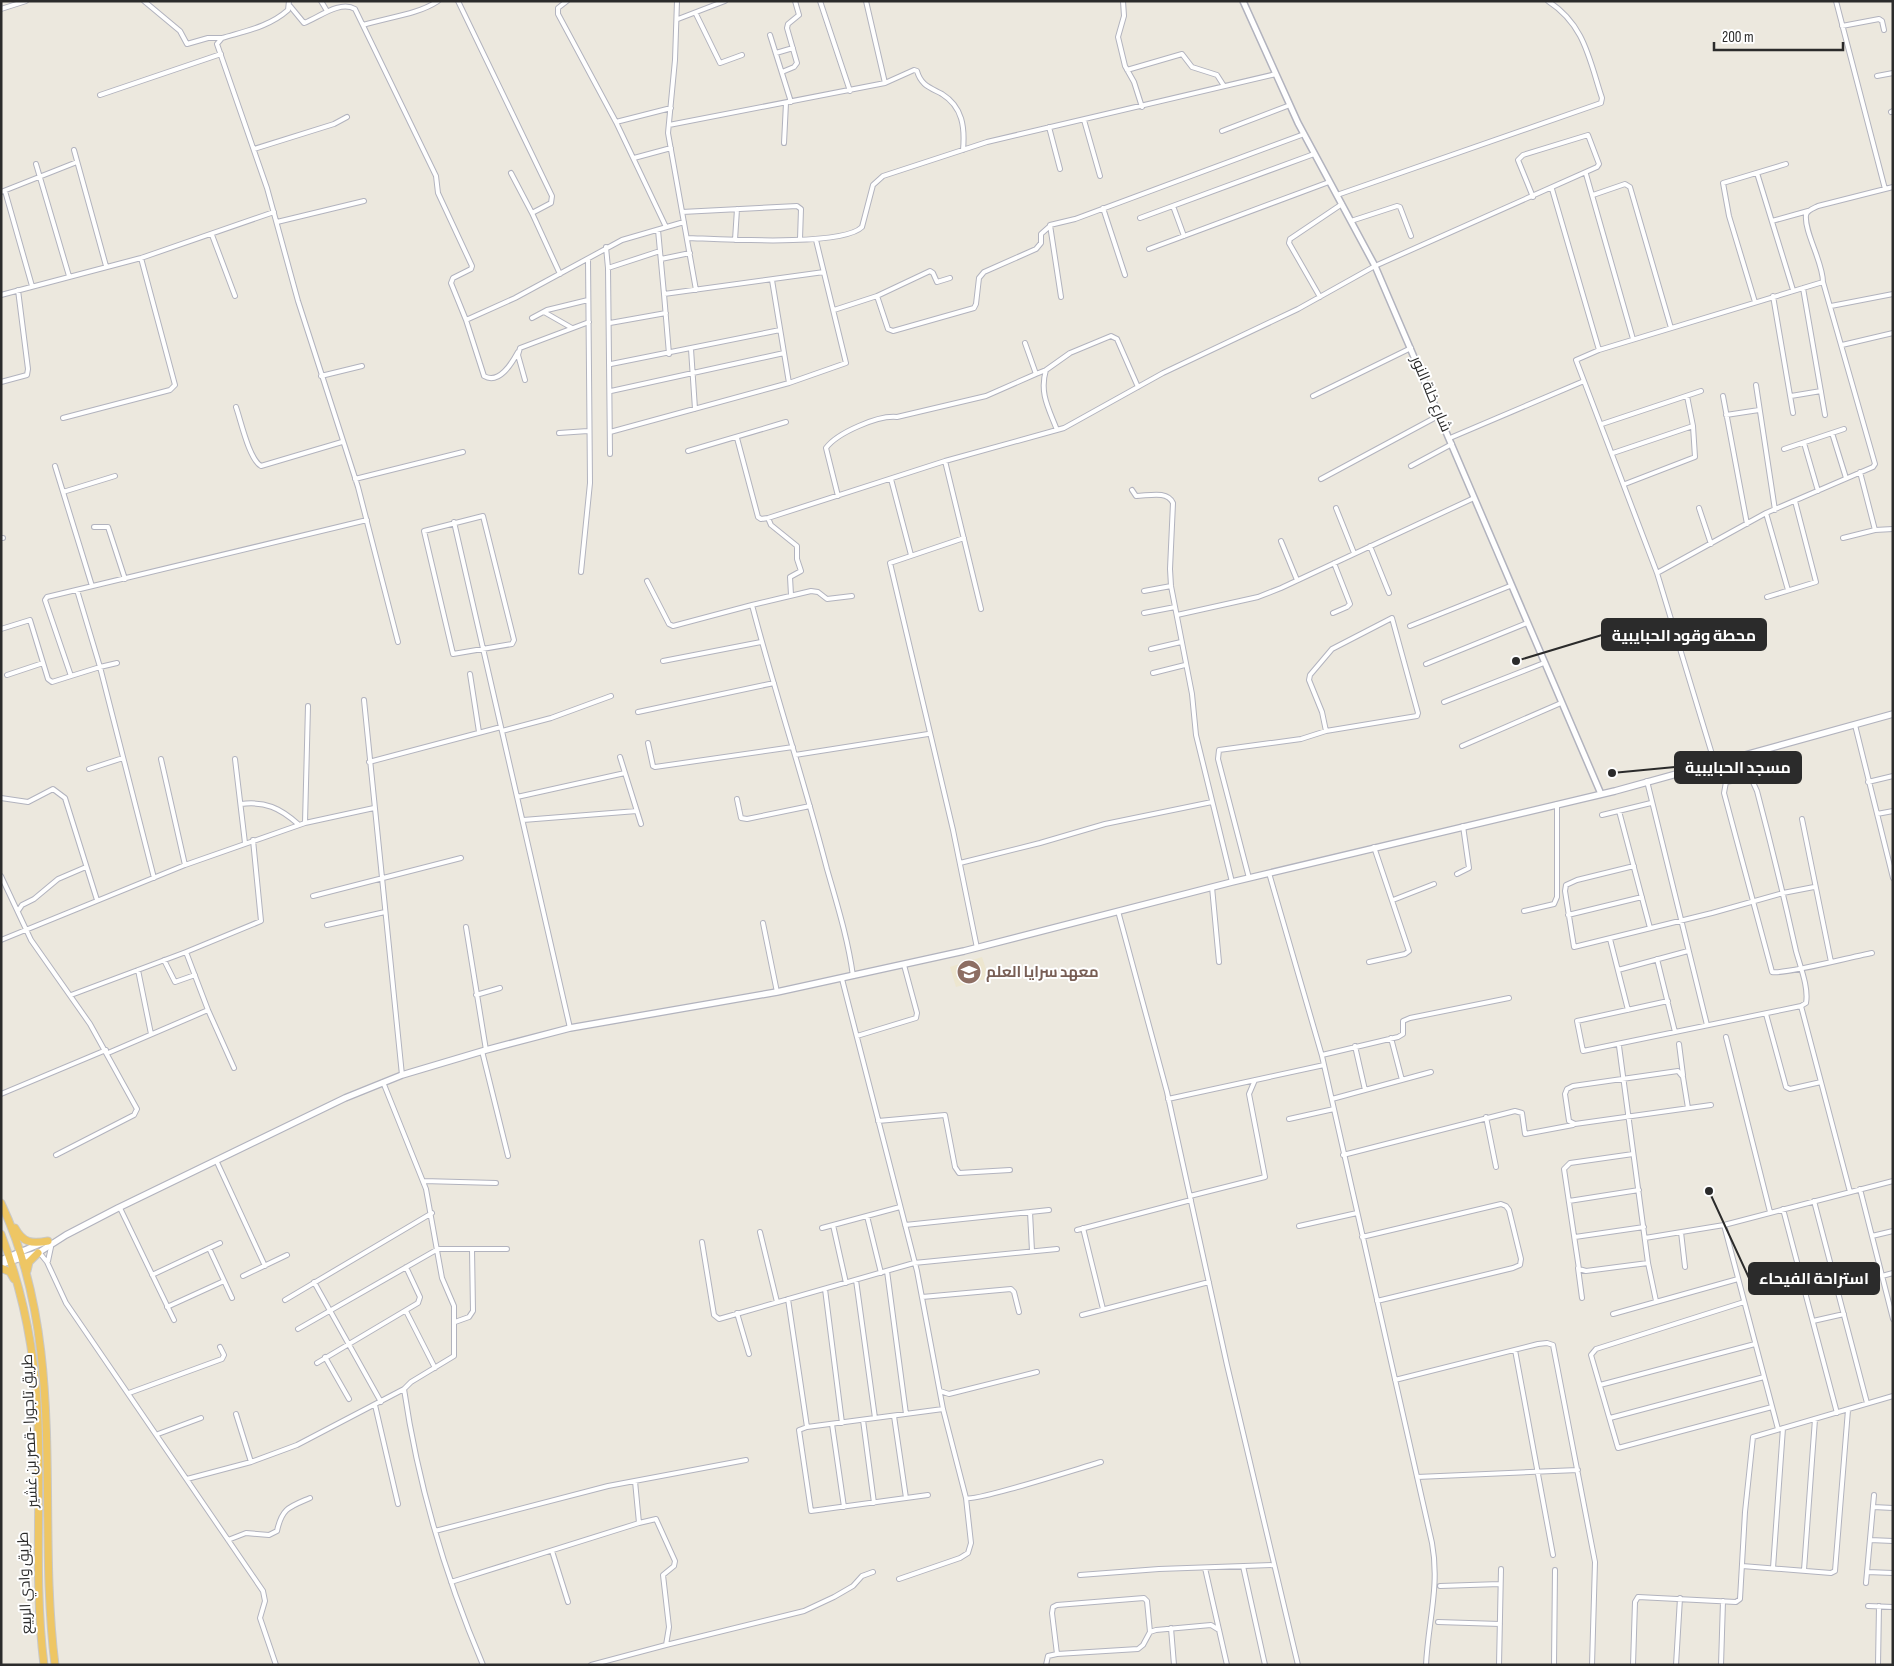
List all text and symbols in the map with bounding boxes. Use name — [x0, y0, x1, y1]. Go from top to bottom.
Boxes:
scale bar — [1714, 20, 1843, 52]
text: 200 m — [1722, 28, 1754, 47]
street label: شارع خلة النور — [1405, 352, 1455, 435]
callout: محطة وقود الحبايبية — [1602, 619, 1766, 650]
text: محطة وقود الحبايبية — [1612, 627, 1756, 646]
callout: مسجد الحبايبية — [1675, 752, 1801, 783]
text: مسجد الحبايبية — [1685, 759, 1791, 778]
school or university icon: معهد سرايا العلم — [956, 959, 982, 985]
place label: معهد سرايا العلم — [986, 963, 1099, 982]
callout: استراحة الفيحاء — [1749, 1263, 1879, 1294]
text: استراحة الفيحاء — [1759, 1270, 1869, 1289]
street label: طريق تاجورا -قصر بن غشير — [18, 1354, 42, 1509]
street label: طريق وادي الربيع — [14, 1531, 38, 1635]

